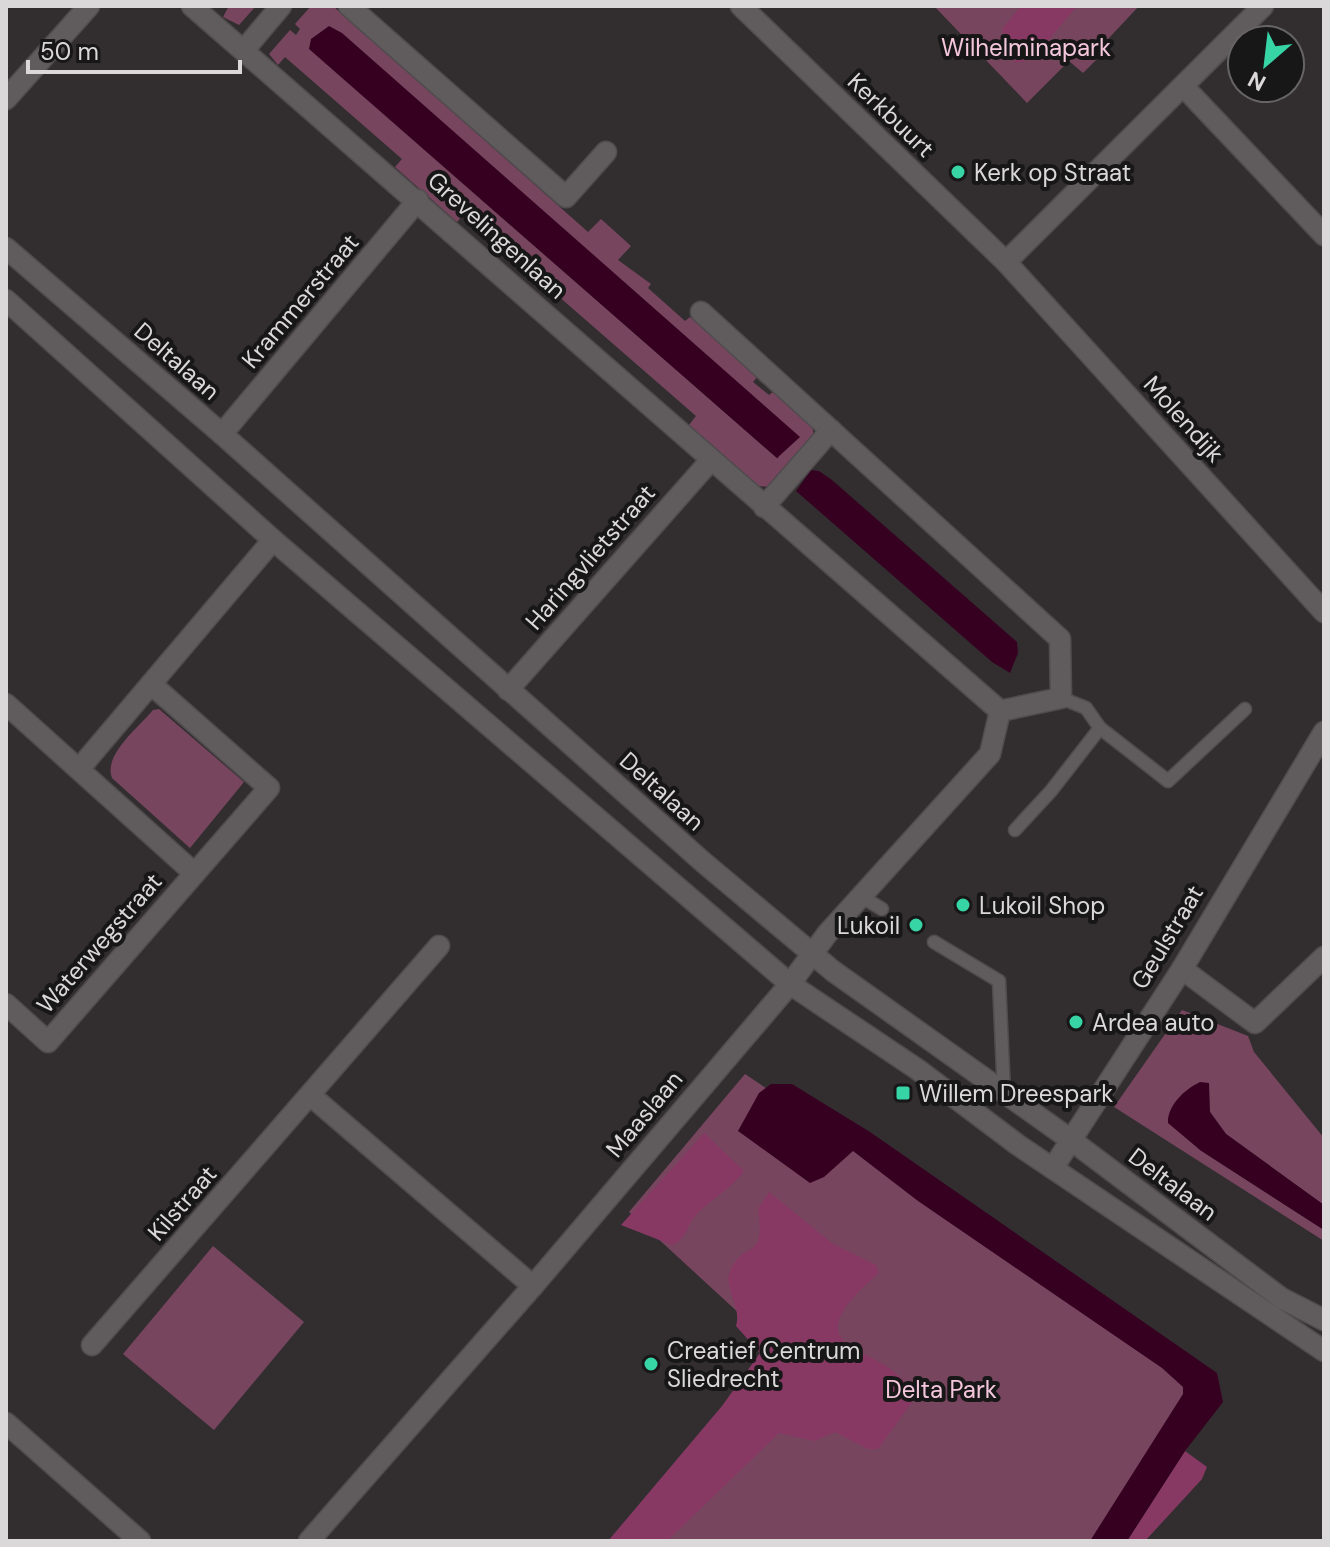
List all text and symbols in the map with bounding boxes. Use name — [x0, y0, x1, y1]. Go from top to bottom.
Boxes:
scale bar — [28, 24, 240, 74]
north arrow — [1226, 24, 1306, 104]
park label: Wilhelminapark — [941, 32, 1111, 63]
text: 50 m — [40, 36, 99, 67]
text: N — [1243, 65, 1271, 98]
street label: Kerkbuurt — [841, 66, 941, 164]
place label: Kerk op Straat — [974, 157, 1131, 188]
marker: Kerk op Straat — [949, 163, 967, 181]
street label: Grevelingenlaan — [421, 165, 573, 305]
street label: Krammerstraat — [235, 227, 365, 375]
street label: Deltalaan — [128, 315, 226, 407]
street label: Molendijk — [1137, 369, 1231, 469]
street label: Haringvlietstraat — [518, 478, 662, 636]
street label: Deltalaan — [613, 745, 711, 837]
street label: Waterwegstraat — [30, 866, 168, 1020]
street label: Geulstraat — [1124, 879, 1210, 995]
place label: Lukoil Shop — [979, 890, 1105, 921]
marker: Lukoil Shop — [954, 896, 972, 914]
place label: Lukoil — [837, 910, 900, 941]
marker: Lukoil — [907, 916, 925, 934]
place label: Ardea auto — [1092, 1007, 1215, 1038]
marker: Ardea auto — [1067, 1013, 1085, 1031]
street label: Maaslaan — [599, 1064, 689, 1164]
place label: Willem Dreespark — [919, 1078, 1113, 1109]
marker: Willem Dreespark — [894, 1084, 912, 1102]
street label: Deltalaan — [1122, 1141, 1224, 1227]
street label: Kilstraat — [141, 1159, 223, 1247]
place label: Creatief Centrum Sliedrecht — [667, 1335, 860, 1394]
marker: Creatief Centrum Sliedrecht — [642, 1355, 660, 1373]
park label: Delta Park — [885, 1374, 997, 1405]

